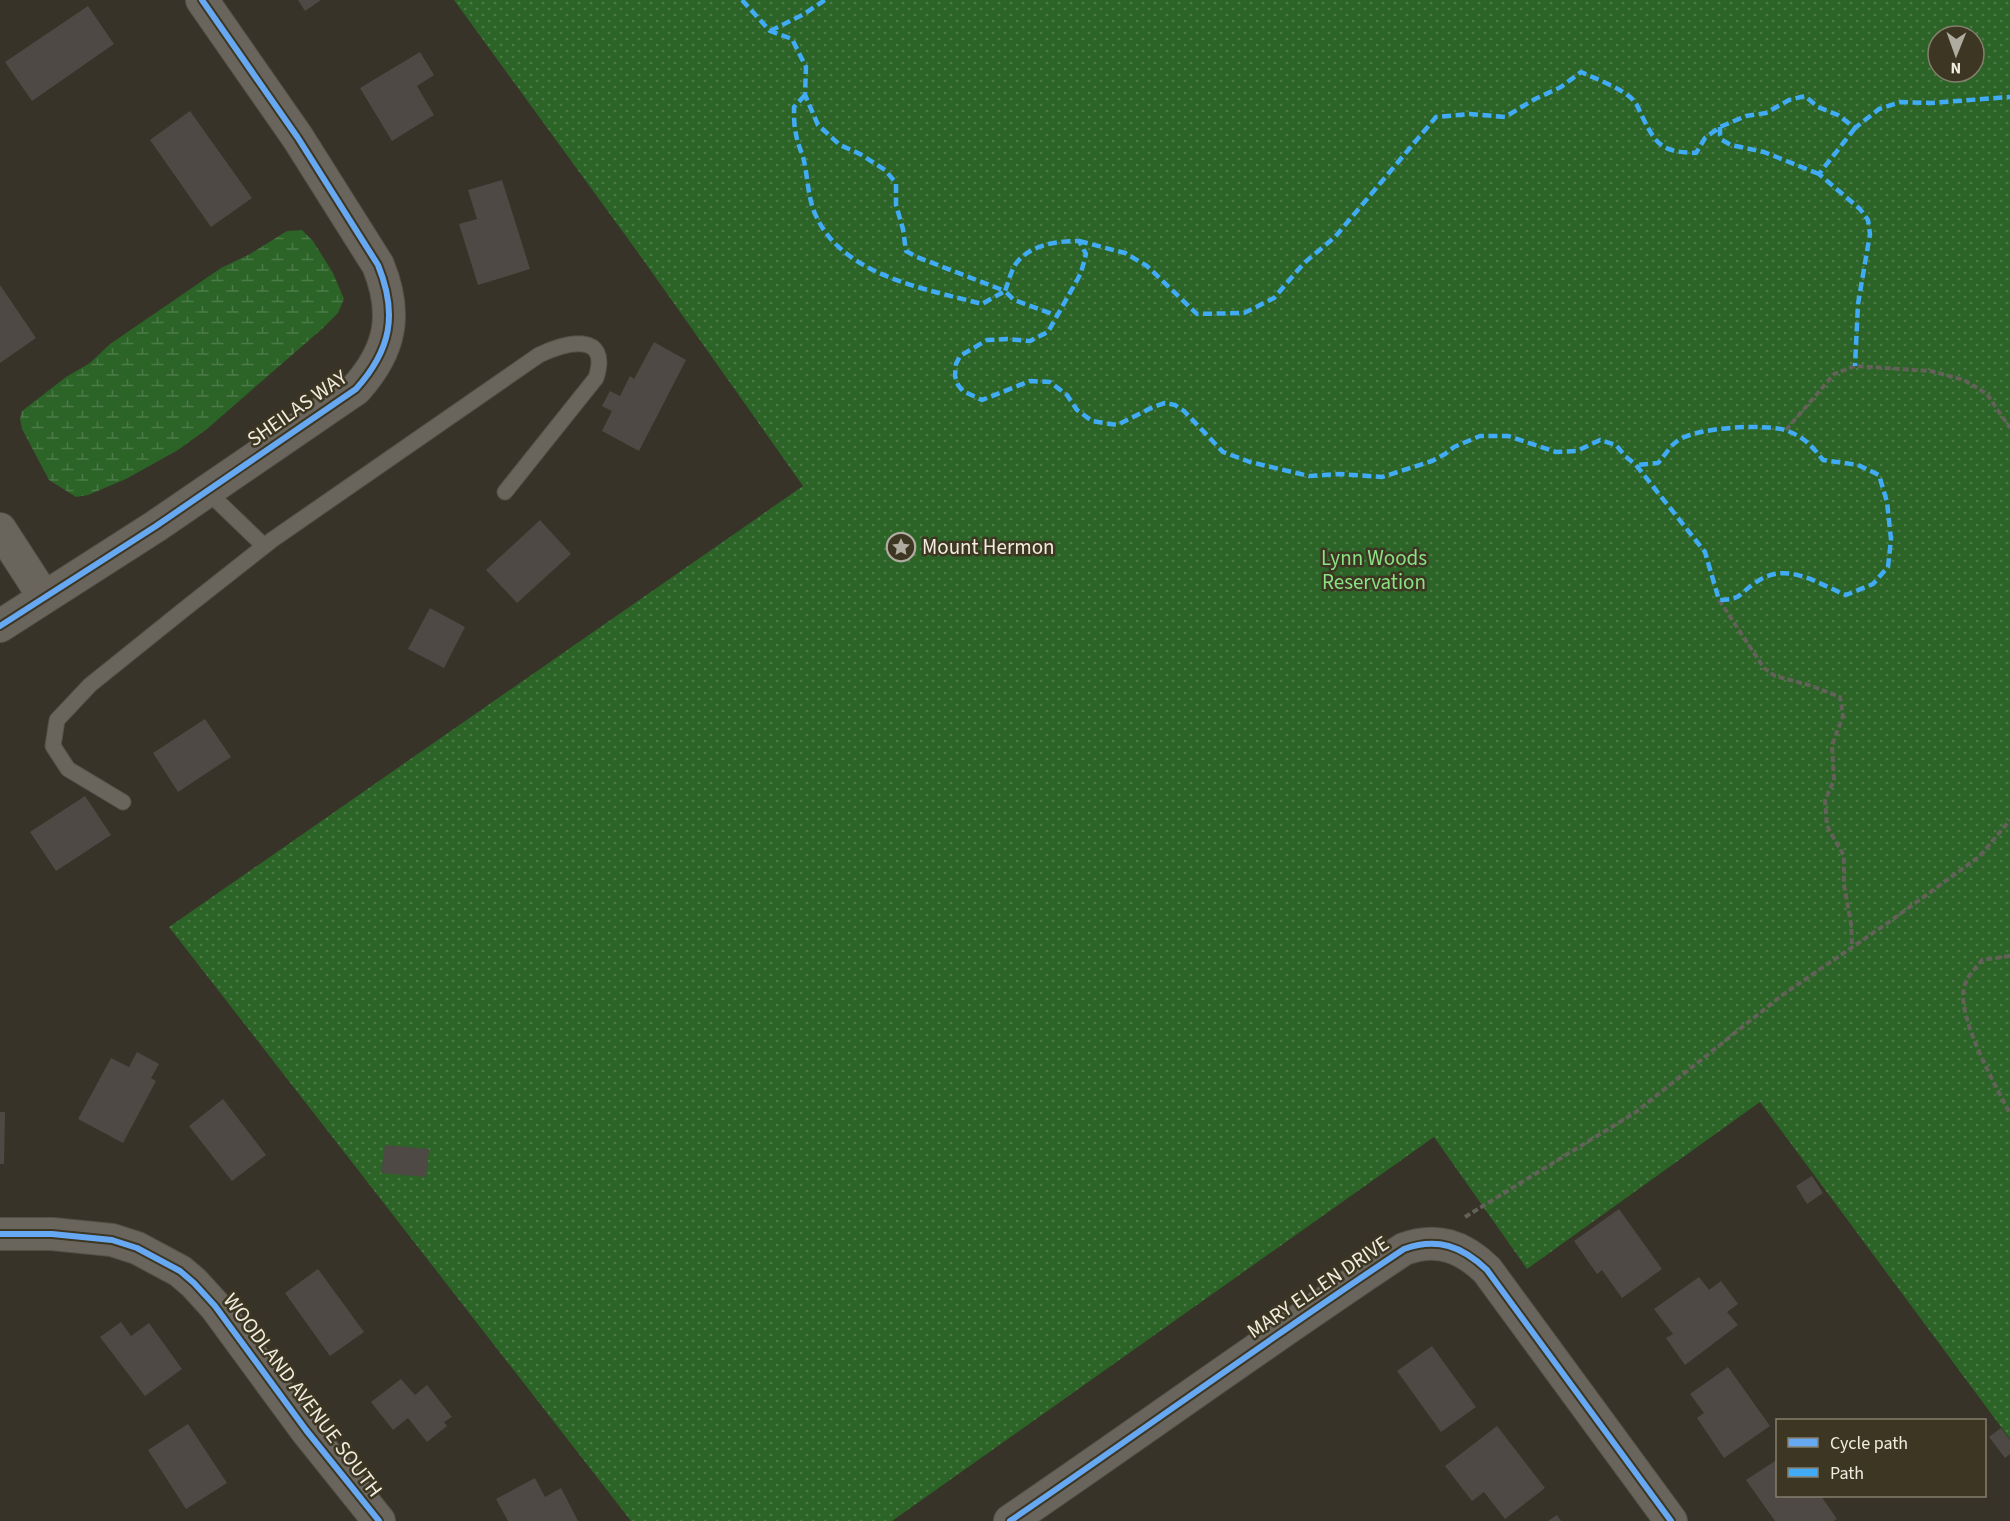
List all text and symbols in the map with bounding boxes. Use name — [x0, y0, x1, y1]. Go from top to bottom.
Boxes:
north arrow — [1926, 24, 1986, 84]
text: N — [1950, 57, 1961, 79]
street label: SHEILAS WAY — [241, 362, 354, 454]
place icon: Mount Hermon — [885, 531, 917, 563]
place label: Mount Hermon — [922, 532, 1055, 562]
park label: Lynn Woods Reservation — [1321, 543, 1427, 597]
street label: MARY ELLEN DRIVE — [1241, 1228, 1395, 1346]
street label: WOODLAND AVENUE SOUTH — [216, 1287, 390, 1503]
legend — [1776, 1419, 1986, 1497]
text: Cycle path — [1830, 1431, 1908, 1456]
text: Path — [1830, 1461, 1864, 1486]

